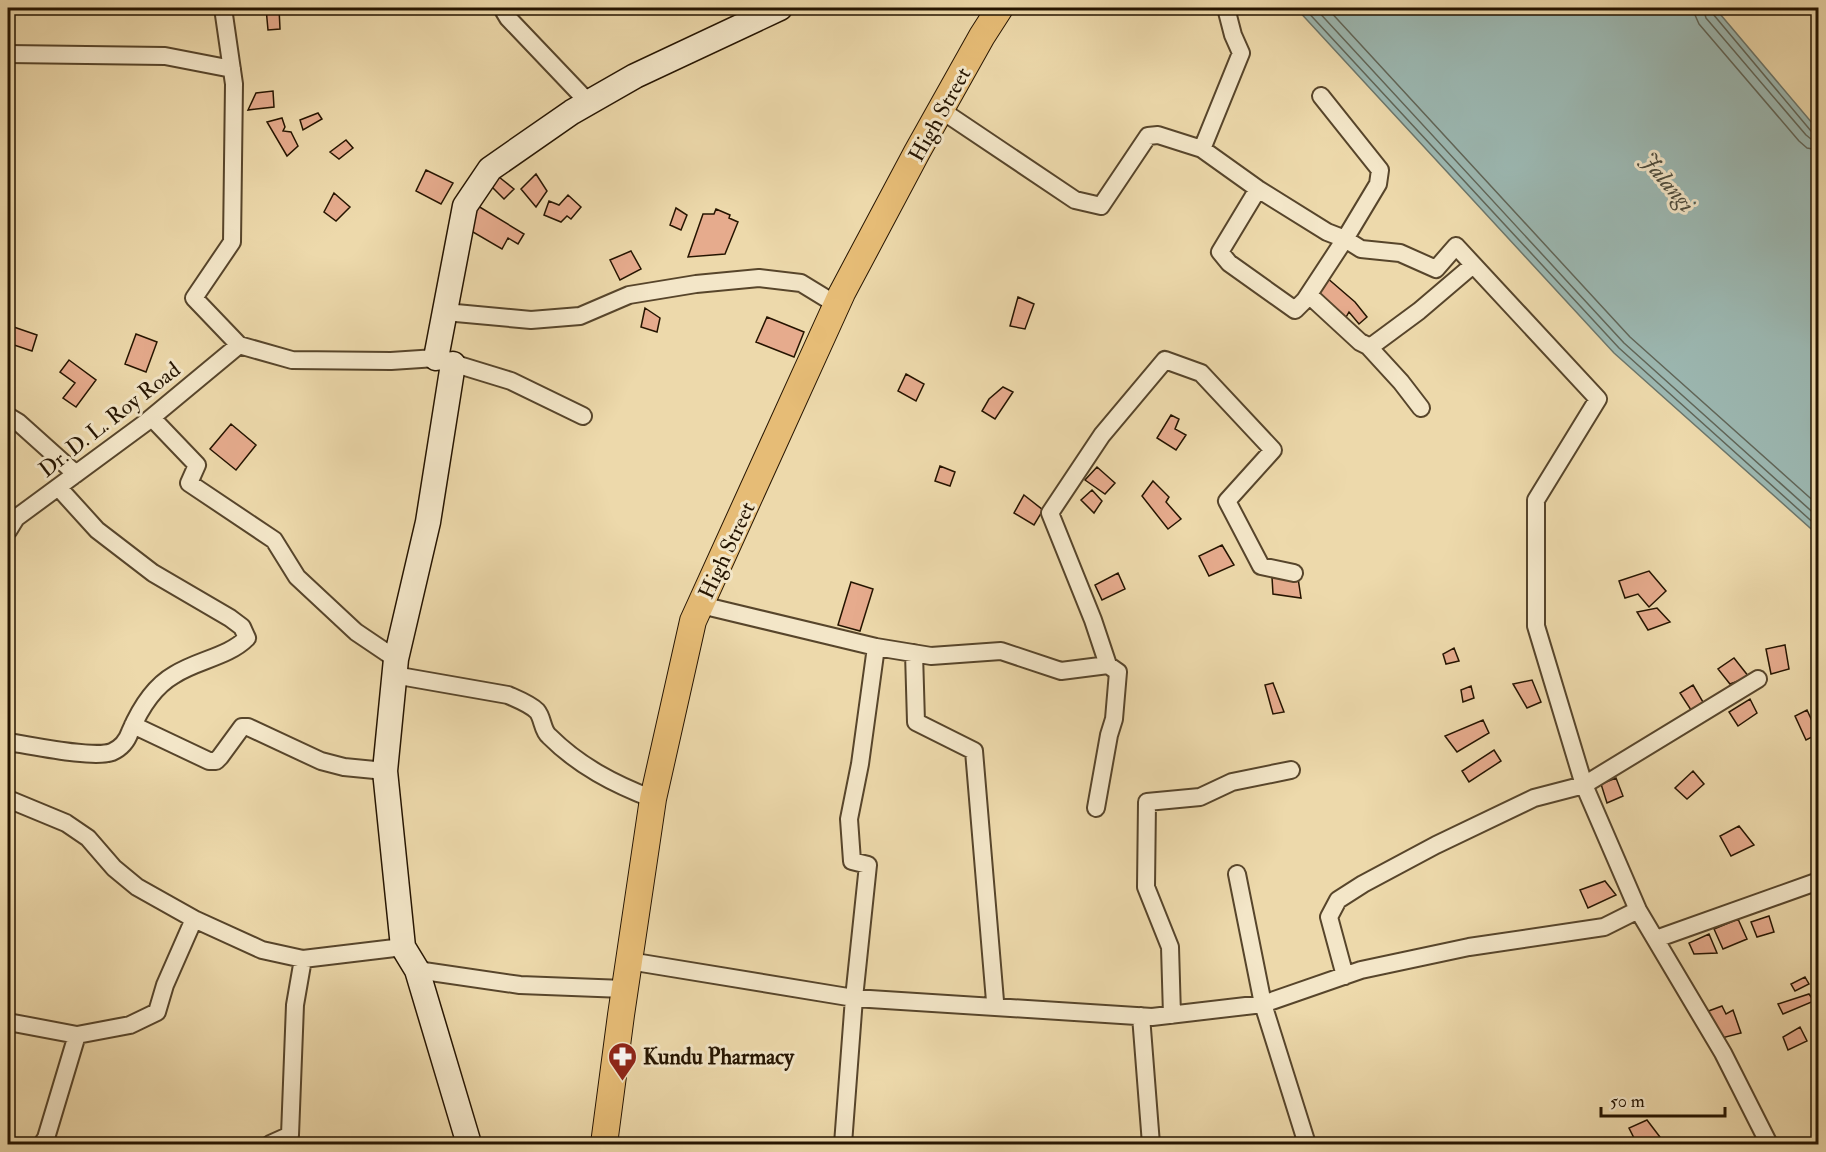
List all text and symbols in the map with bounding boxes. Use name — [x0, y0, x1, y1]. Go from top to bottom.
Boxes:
street label: High Street — [902, 62, 977, 167]
water label: Jalangi — [1633, 146, 1702, 219]
street label: Dr. D. L. Roy Road — [33, 356, 186, 484]
street label: High Street — [692, 497, 762, 603]
pharmacy icon: Kundu Pharmacy — [606, 1040, 638, 1082]
place label: Kundu Pharmacy — [643, 1043, 795, 1072]
scale bar — [1601, 1080, 1726, 1118]
text: 50 m — [1610, 1090, 1645, 1113]

